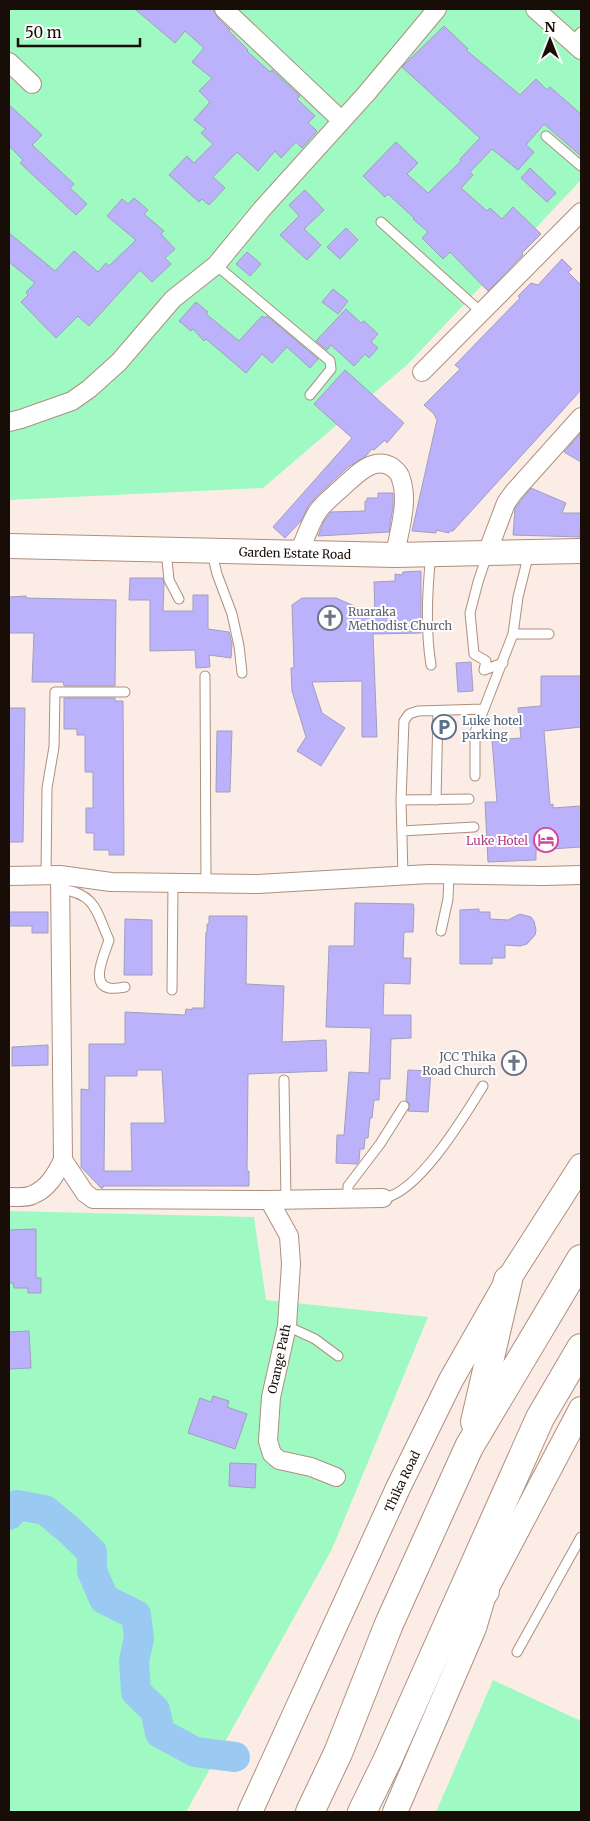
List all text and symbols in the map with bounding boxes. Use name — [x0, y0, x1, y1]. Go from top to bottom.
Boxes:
scale bar — [18, 15, 140, 47]
north arrow — [525, 15, 575, 65]
text: N — [544, 18, 556, 36]
text: 50 m — [25, 23, 62, 42]
street label: Garden Estate Road — [239, 544, 351, 561]
place label: Ruaraka Methodist Church — [348, 604, 452, 633]
church icon: Ruaraka Methodist Church — [317, 605, 343, 631]
place label: Luke hotel parking — [462, 713, 523, 742]
parking icon: Luke hotel parking — [431, 714, 457, 740]
hotel icon: Luke Hotel — [533, 827, 559, 853]
place label: Luke Hotel — [466, 833, 528, 848]
place label: JCC Thika Road Church — [422, 1049, 497, 1078]
church icon: JCC Thika Road Church — [501, 1050, 527, 1076]
street label: Orange Path — [264, 1323, 294, 1395]
street label: Thika Road — [381, 1448, 423, 1514]

